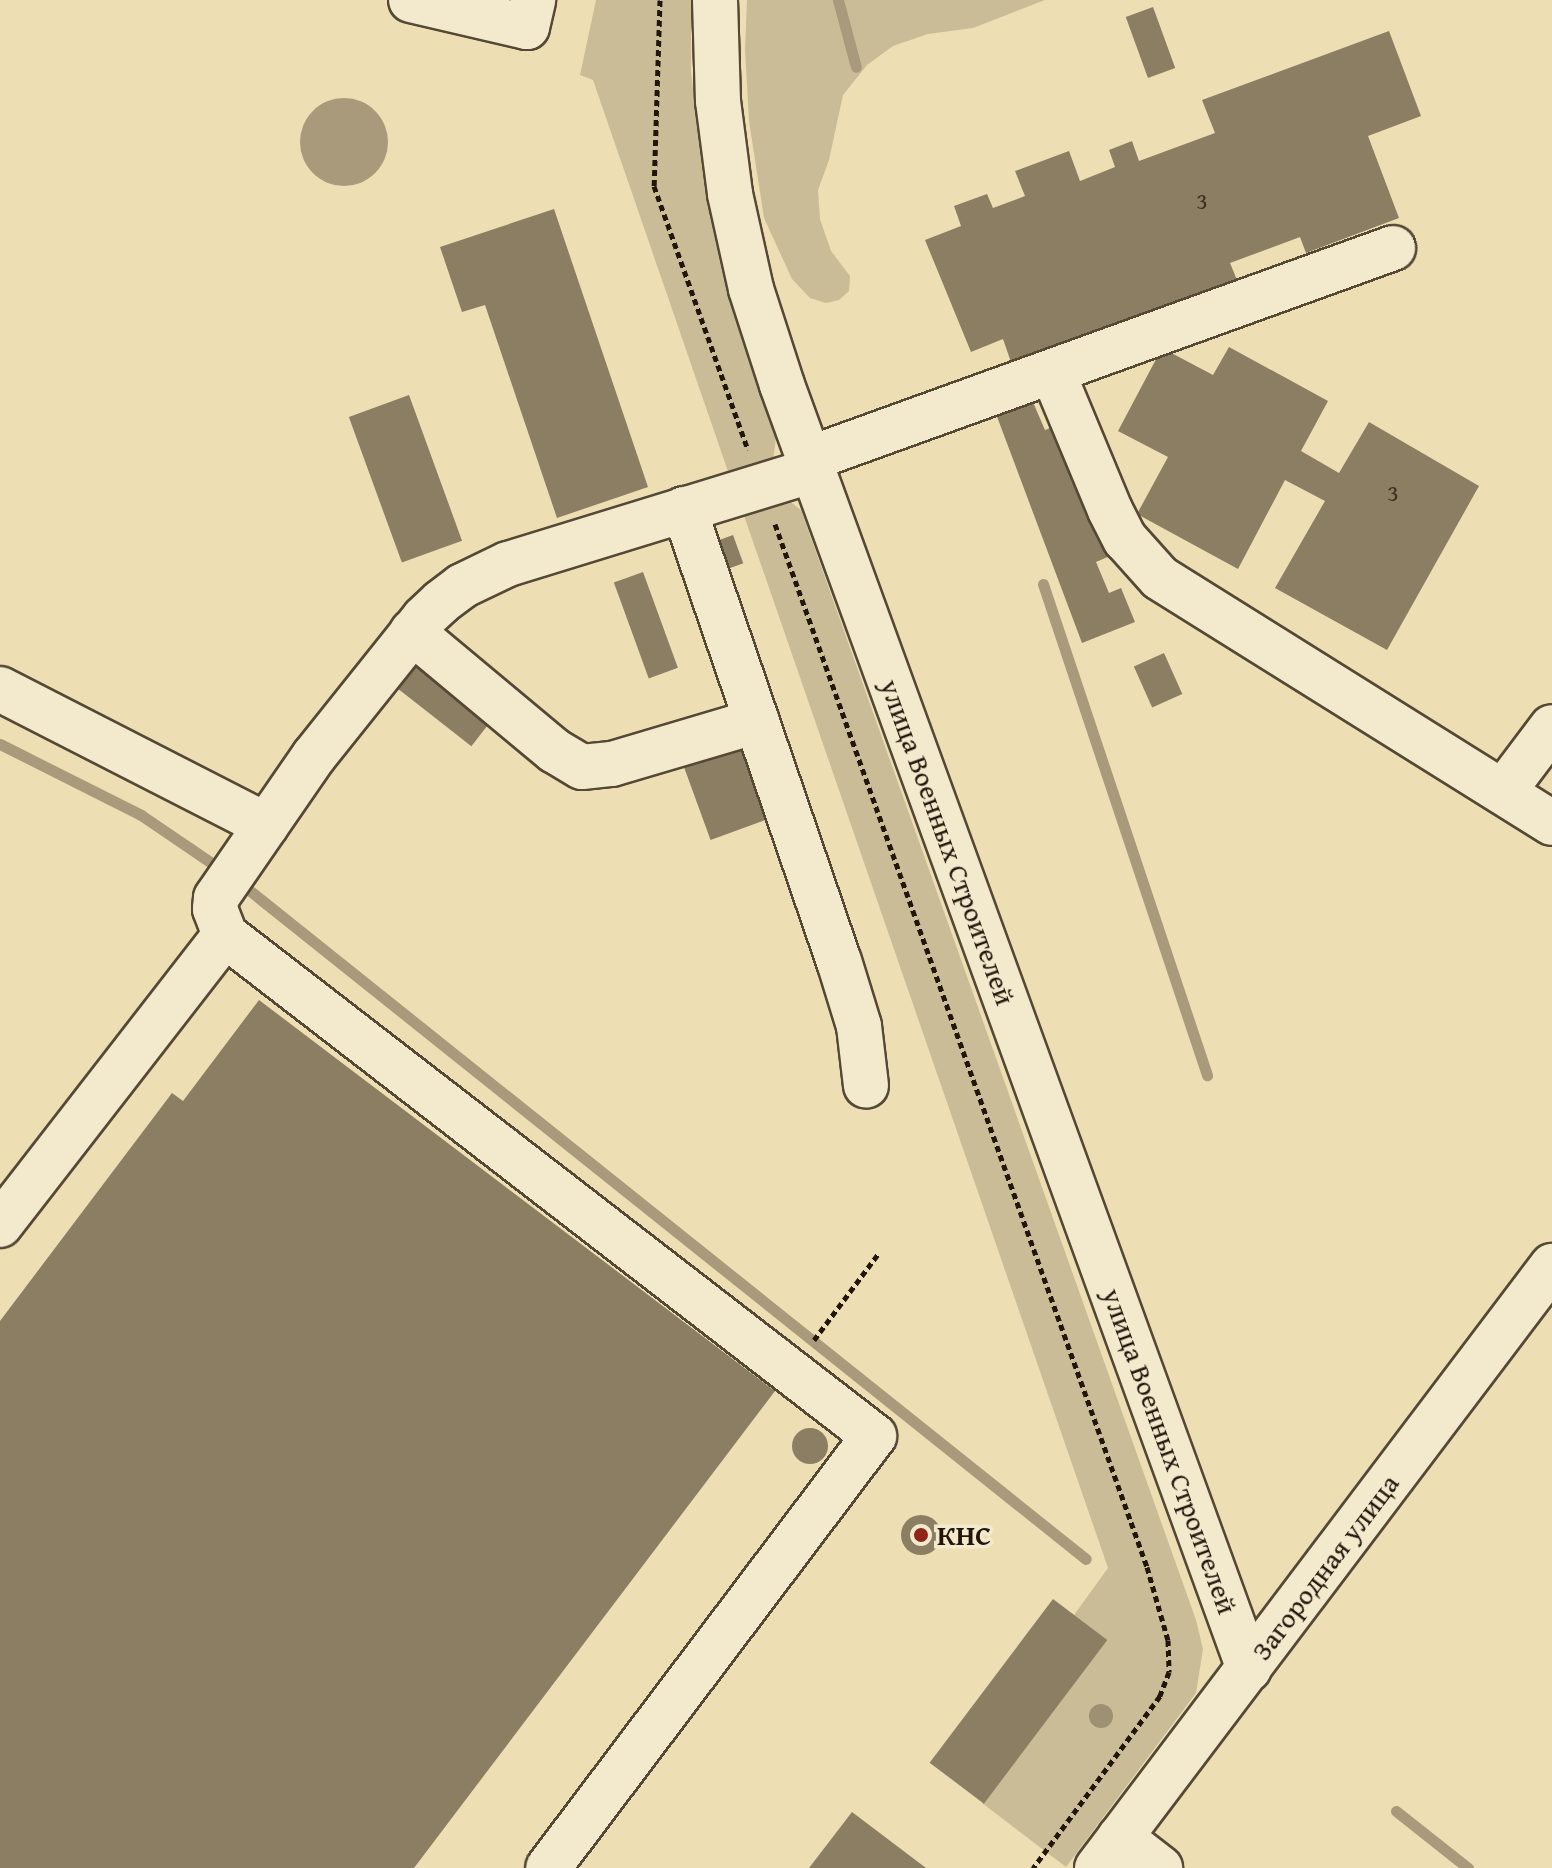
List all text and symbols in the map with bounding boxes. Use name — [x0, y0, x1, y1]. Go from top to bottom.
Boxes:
house number: 3 — [1196, 187, 1208, 215]
house number: 3 — [1387, 479, 1399, 507]
street label: улица Военных Строителей — [873, 675, 1023, 1009]
street label: улица Военных Строителей — [1095, 1284, 1245, 1618]
street label: Загородная улица — [1244, 1467, 1406, 1667]
place label: КНС — [937, 1518, 991, 1552]
marker: КНС — [912, 1526, 930, 1544]

